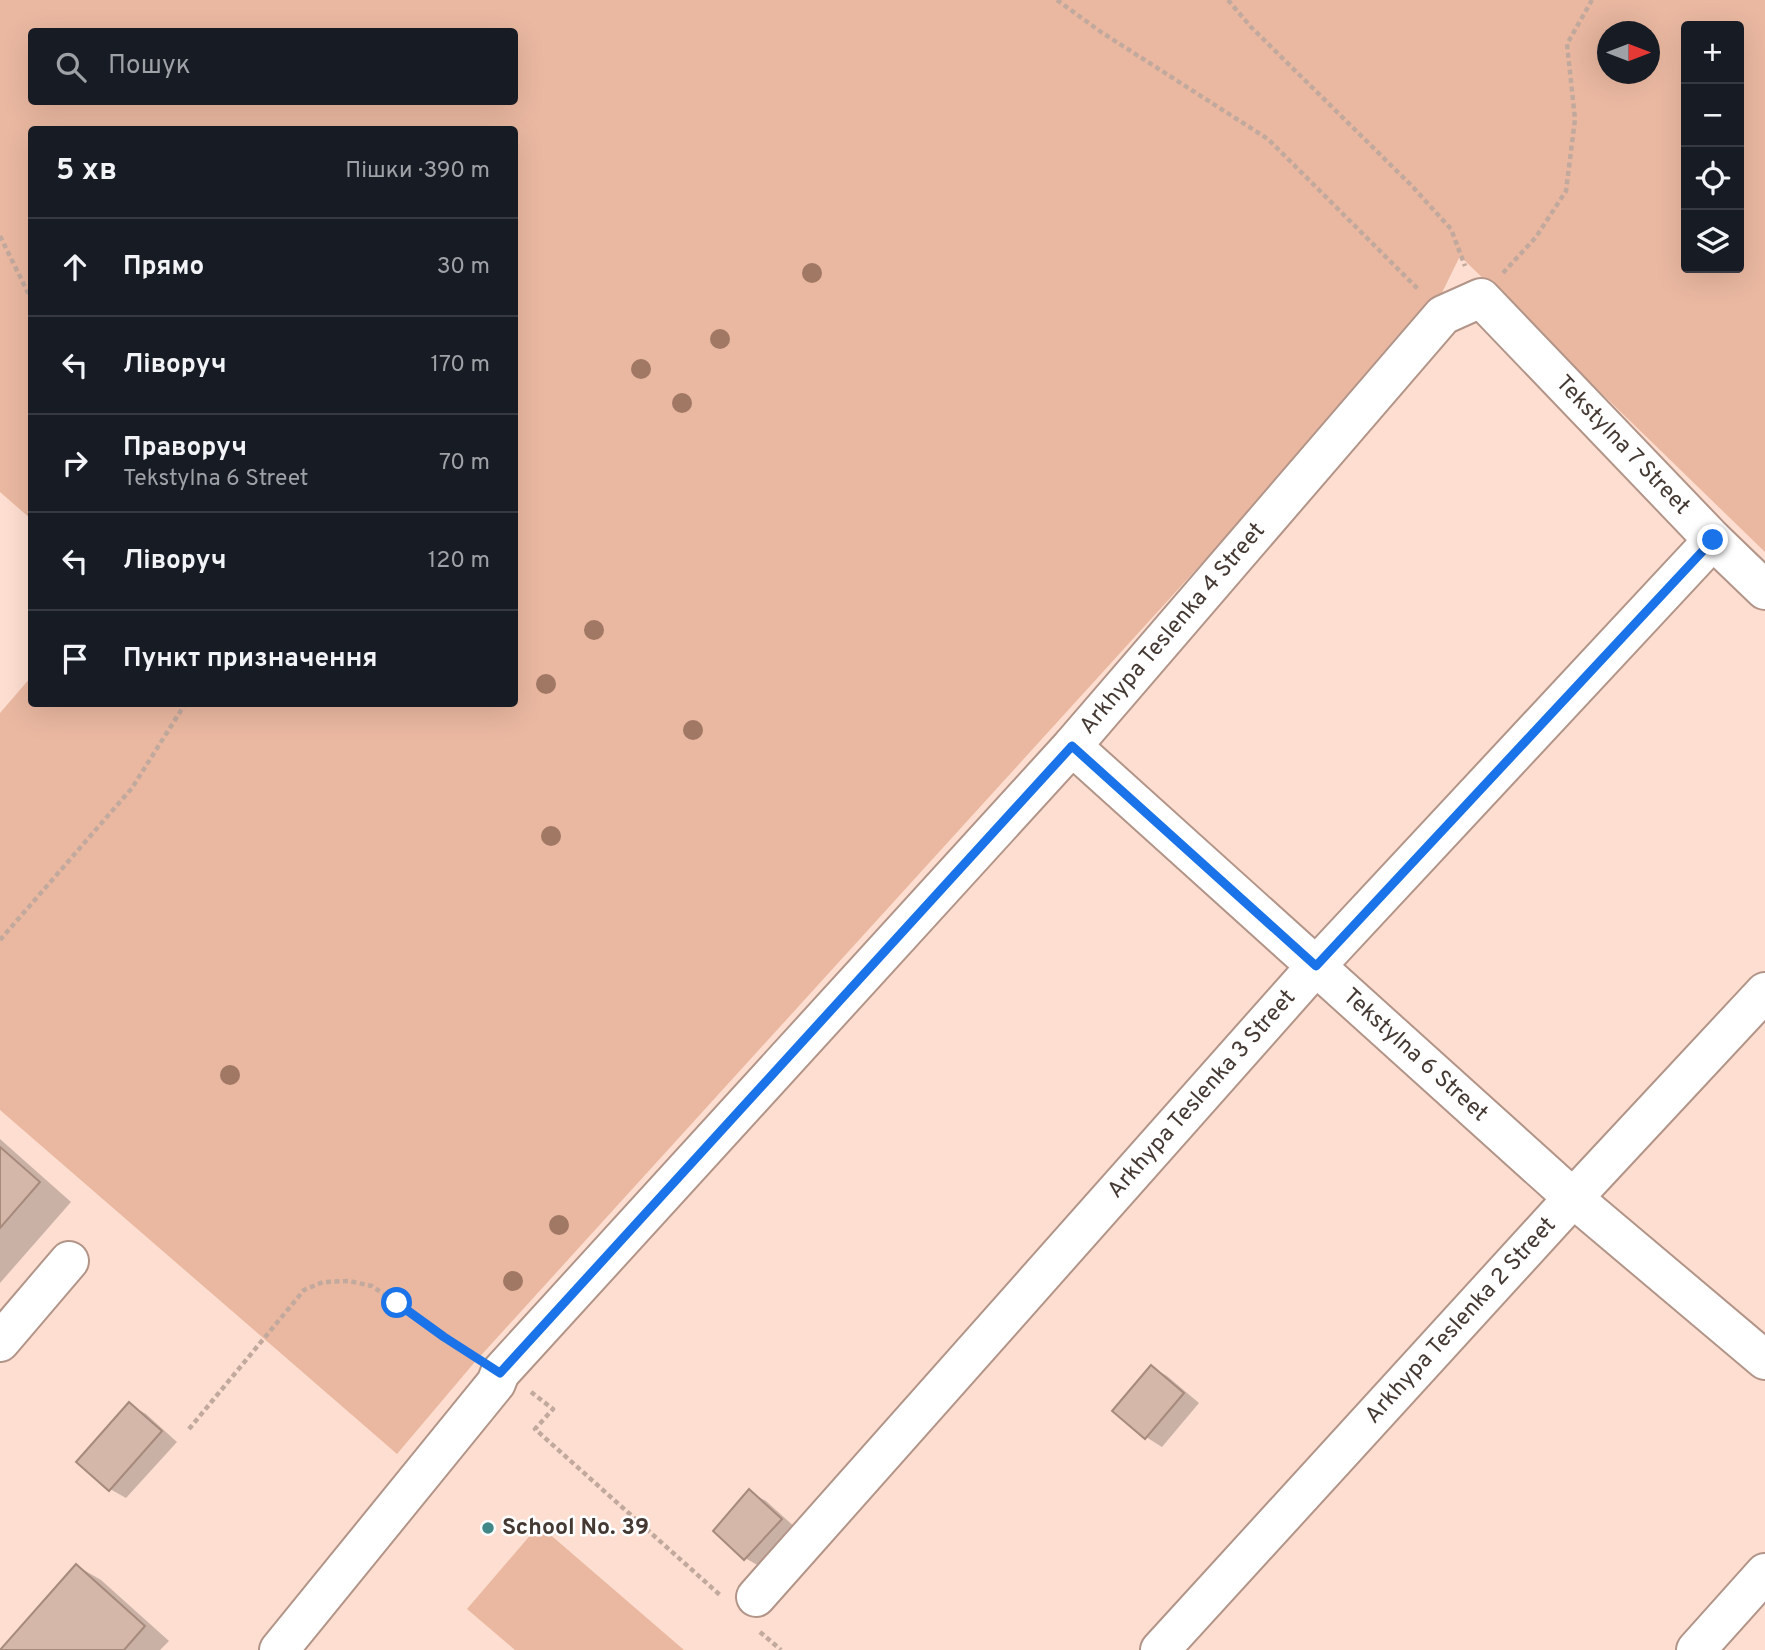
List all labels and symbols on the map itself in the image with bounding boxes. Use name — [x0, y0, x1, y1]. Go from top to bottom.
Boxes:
north arrow — [1597, 21, 1660, 84]
street label: Tekstylna 7 Street — [1549, 370, 1696, 521]
street label: Arkhypa Teslenka 4 Street — [1074, 517, 1272, 741]
route end — [1697, 524, 1728, 555]
street label: Tekstylna 6 Street — [1336, 983, 1494, 1128]
street label: Arkhypa Teslenka 3 Street — [1102, 984, 1302, 1205]
street label: Arkhypa Teslenka 2 Street — [1359, 1211, 1563, 1430]
route start — [381, 1287, 412, 1318]
place label: School No. 39 — [502, 1514, 649, 1543]
marker: School No. 39 — [480, 1520, 496, 1536]

